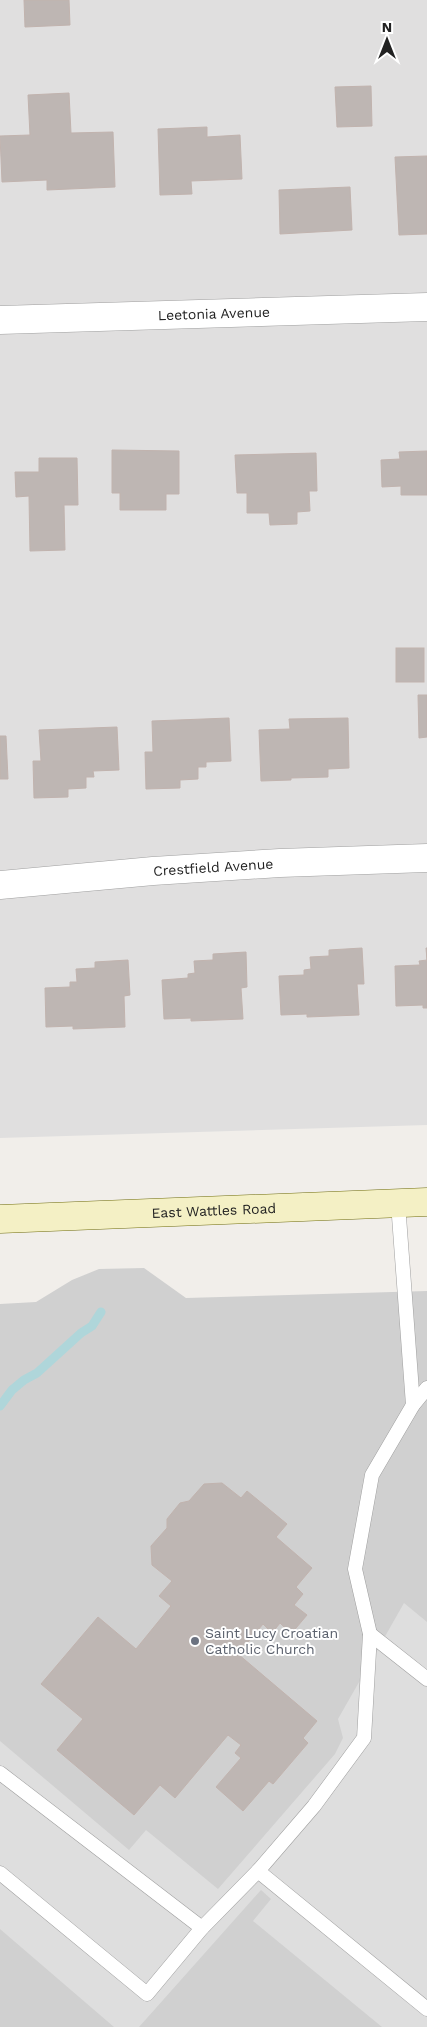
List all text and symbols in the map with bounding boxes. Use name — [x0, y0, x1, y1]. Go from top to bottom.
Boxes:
north arrow — [362, 15, 412, 65]
text: N — [382, 19, 392, 35]
street label: Leetonia Avenue — [158, 304, 270, 323]
street label: Crestfield Avenue — [153, 855, 274, 879]
street label: East Wattles Road — [151, 1200, 276, 1221]
place label: Saint Lucy Croatian Catholic Church — [205, 1625, 338, 1657]
marker: Saint Lucy Croatian Catholic Church — [189, 1635, 201, 1647]

